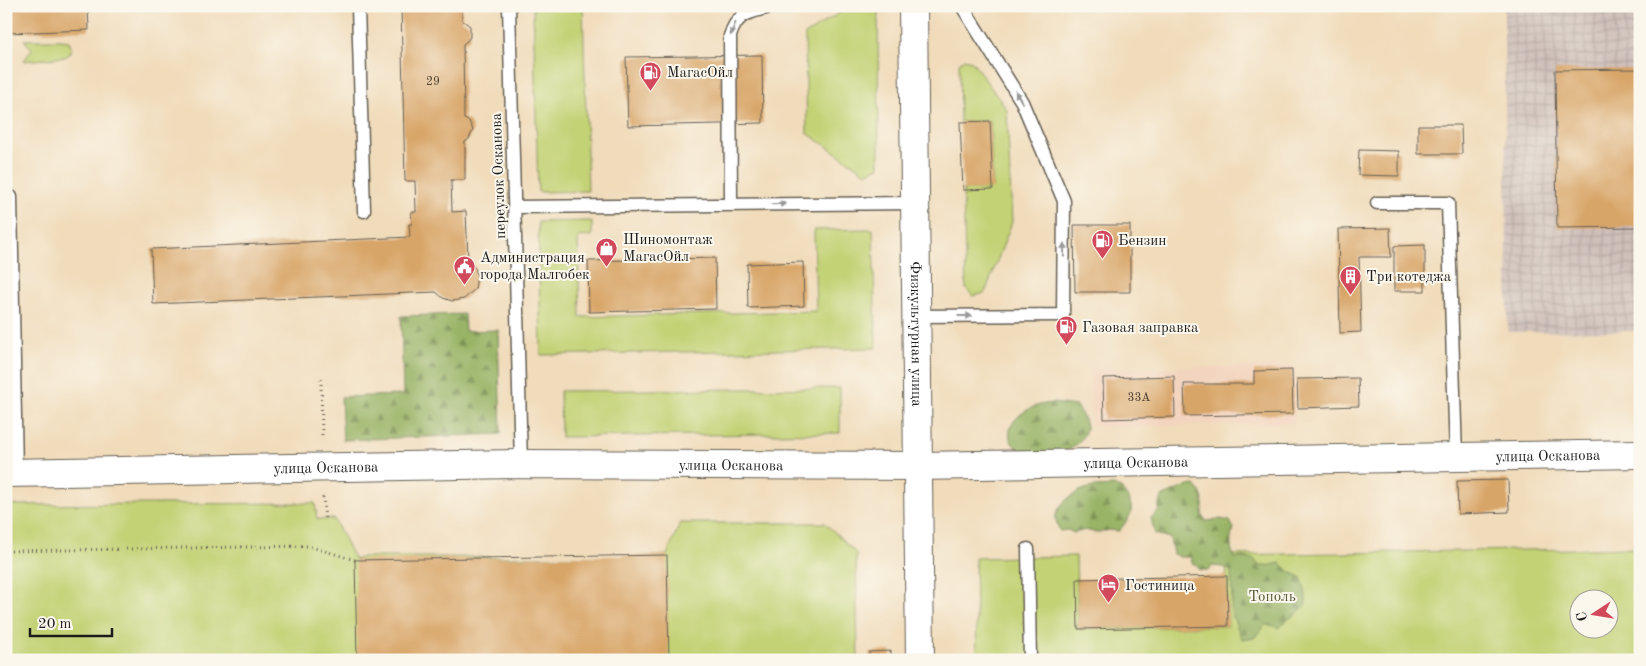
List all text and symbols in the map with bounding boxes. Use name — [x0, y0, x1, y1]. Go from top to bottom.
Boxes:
one-way arrow — [729, 22, 737, 37]
fuel station icon: МагасОйл — [639, 60, 663, 91]
place label: МагасОйл — [667, 66, 733, 81]
house number: 29 — [426, 76, 440, 88]
one-way arrow — [1014, 90, 1023, 103]
street label: переулок Осканова — [490, 112, 509, 239]
one-way arrow — [772, 200, 788, 208]
fuel station icon: Бензин — [1090, 228, 1114, 259]
place label: Шиномонтаж МагасОйл — [623, 233, 713, 265]
place label: Бензин — [1118, 234, 1167, 249]
shop icon: Шиномонтаж МагасОйл — [595, 236, 619, 267]
one-way arrow — [1060, 242, 1068, 258]
place label: Администрация города Малгобек — [480, 251, 590, 283]
public building icon: Администрация города Малгобек — [452, 254, 476, 285]
street label: Физкультурная улица — [907, 261, 923, 407]
building icon: Три котеджа — [1338, 264, 1362, 295]
place label: Три котеджа — [1366, 270, 1452, 285]
one-way arrow — [958, 312, 974, 320]
fuel station icon: Газовая заправка — [1054, 315, 1078, 346]
place label: Газовая заправка — [1082, 321, 1199, 336]
house number: 33А — [1127, 392, 1151, 404]
street label: улица Осканова — [1495, 449, 1601, 465]
street label: улица Осканова — [1083, 455, 1189, 472]
street label: улица Осканова — [678, 459, 784, 474]
street label: улица Осканова — [273, 460, 379, 477]
hotel icon: Гостиница — [1097, 573, 1121, 604]
place label: Гостиница — [1125, 579, 1195, 594]
north arrow — [1568, 588, 1618, 638]
park label: Тополь — [1248, 590, 1296, 605]
scale bar — [30, 606, 112, 638]
text: С — [1574, 611, 1590, 622]
text: 20 m — [38, 617, 72, 632]

